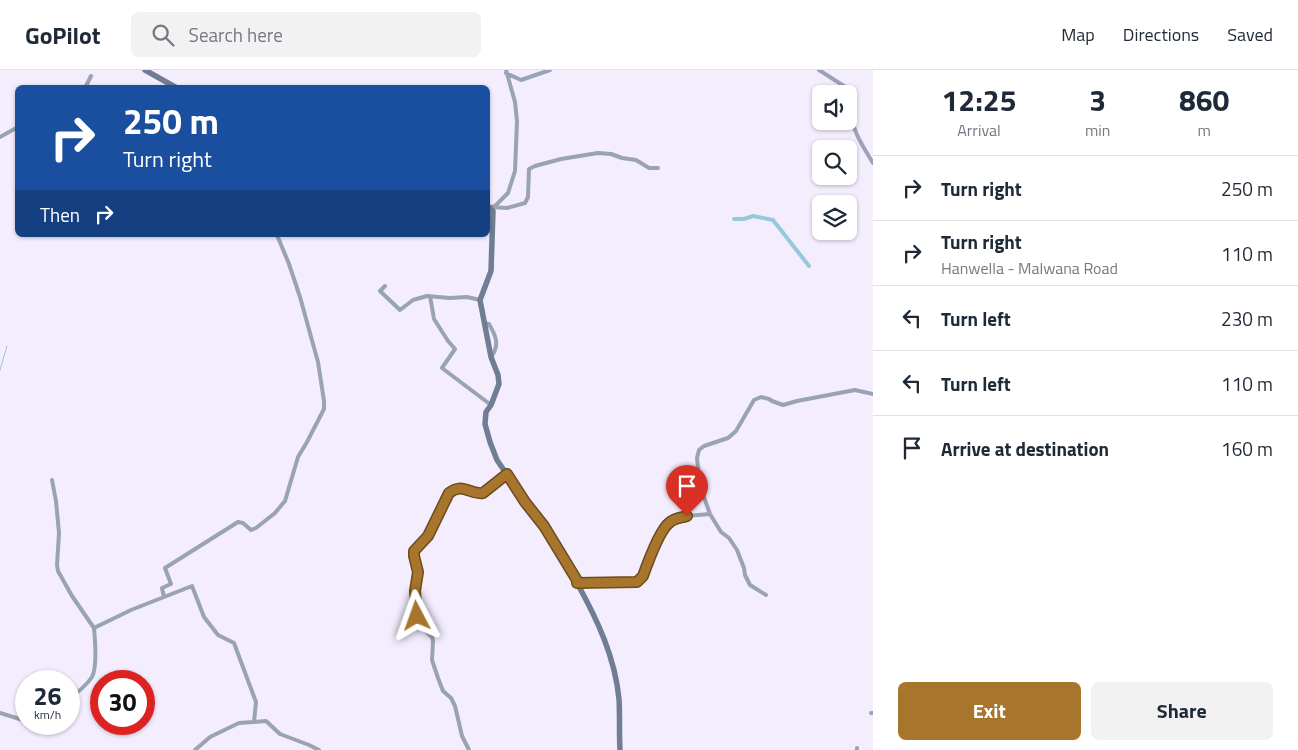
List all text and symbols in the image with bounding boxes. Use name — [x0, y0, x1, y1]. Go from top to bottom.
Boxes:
search box — [131, 12, 481, 57]
text: GoPilot — [25, 17, 101, 53]
text: Search here — [189, 20, 283, 49]
icon: search — [149, 21, 177, 49]
text: Map — [1061, 21, 1095, 48]
text: Directions — [1123, 21, 1199, 48]
text: Saved — [1227, 21, 1273, 48]
text: 12:25 — [942, 77, 1016, 123]
text: 3 — [1089, 77, 1106, 123]
text: 860 — [1179, 77, 1229, 123]
map controls — [812, 85, 857, 240]
button: sound — [812, 85, 857, 130]
text: 250 m — [123, 94, 219, 148]
icon: right — [40, 105, 105, 170]
text: Arrival — [957, 118, 1001, 142]
text: min — [1085, 118, 1110, 142]
text: m — [1198, 118, 1211, 142]
button: search — [812, 140, 857, 185]
text: Turn right — [123, 142, 212, 176]
icon: right — [898, 174, 926, 202]
text: Turn right — [941, 174, 1022, 203]
text: 250 m — [1221, 174, 1273, 203]
button: layers — [812, 195, 857, 240]
text: Then — [40, 200, 80, 229]
icon: right — [90, 200, 118, 228]
text: Turn right — [941, 227, 1022, 256]
icon: right — [898, 239, 926, 267]
text: 110 m — [1221, 239, 1273, 268]
text: Hanwella - Malwana Road — [941, 256, 1118, 280]
icon: left — [898, 304, 926, 332]
text: Turn left — [941, 304, 1011, 333]
text: 230 m — [1221, 304, 1273, 333]
icon: left — [898, 369, 926, 397]
text: Turn left — [941, 369, 1011, 398]
text: 110 m — [1221, 369, 1273, 398]
icon: arrive — [898, 434, 926, 462]
text: Arrive at destination — [941, 434, 1109, 463]
text: 160 m — [1221, 434, 1273, 463]
pin — [666, 465, 708, 516]
icon: arrive — [673, 472, 701, 500]
position arrow — [390, 589, 442, 641]
speed limit sign: 30 — [90, 670, 155, 735]
text: 26 — [33, 677, 62, 715]
button: Exit — [898, 682, 1081, 740]
button: Share — [1091, 682, 1273, 740]
text: km/h — [34, 705, 61, 724]

